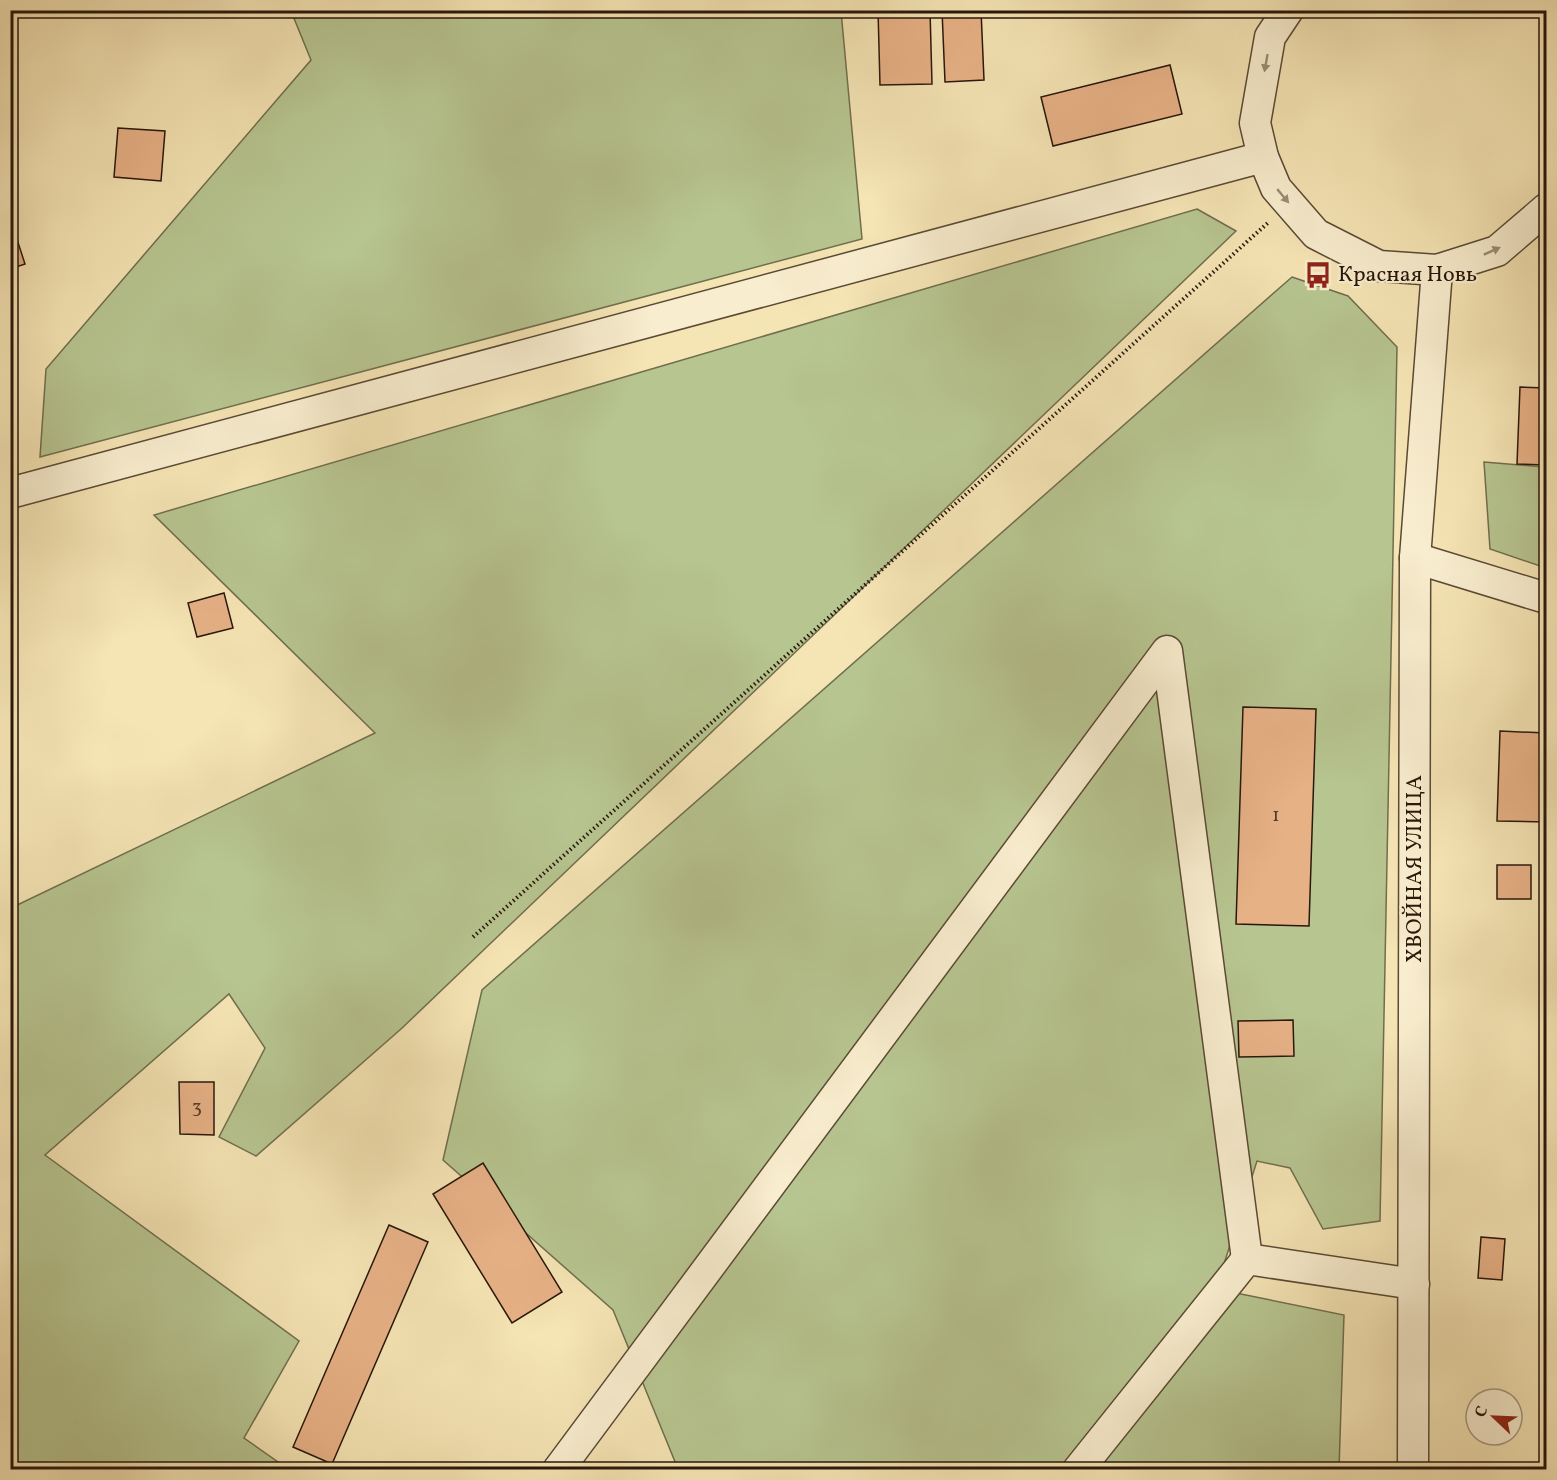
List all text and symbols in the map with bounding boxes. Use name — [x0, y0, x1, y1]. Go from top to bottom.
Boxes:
one-way arrow — [1261, 54, 1270, 73]
one-way arrow — [1276, 188, 1289, 203]
one-way arrow — [1483, 246, 1501, 256]
bus stop icon: Красная Новь — [1303, 260, 1333, 290]
place label: Красная Новь — [1338, 260, 1477, 291]
street label: ХВОЙНАЯ УЛИЦА — [1400, 775, 1431, 963]
house number: 1 — [1272, 802, 1280, 830]
house number: 3 — [192, 1094, 202, 1122]
north arrow — [1464, 1387, 1524, 1447]
text: С — [1470, 1403, 1494, 1421]

